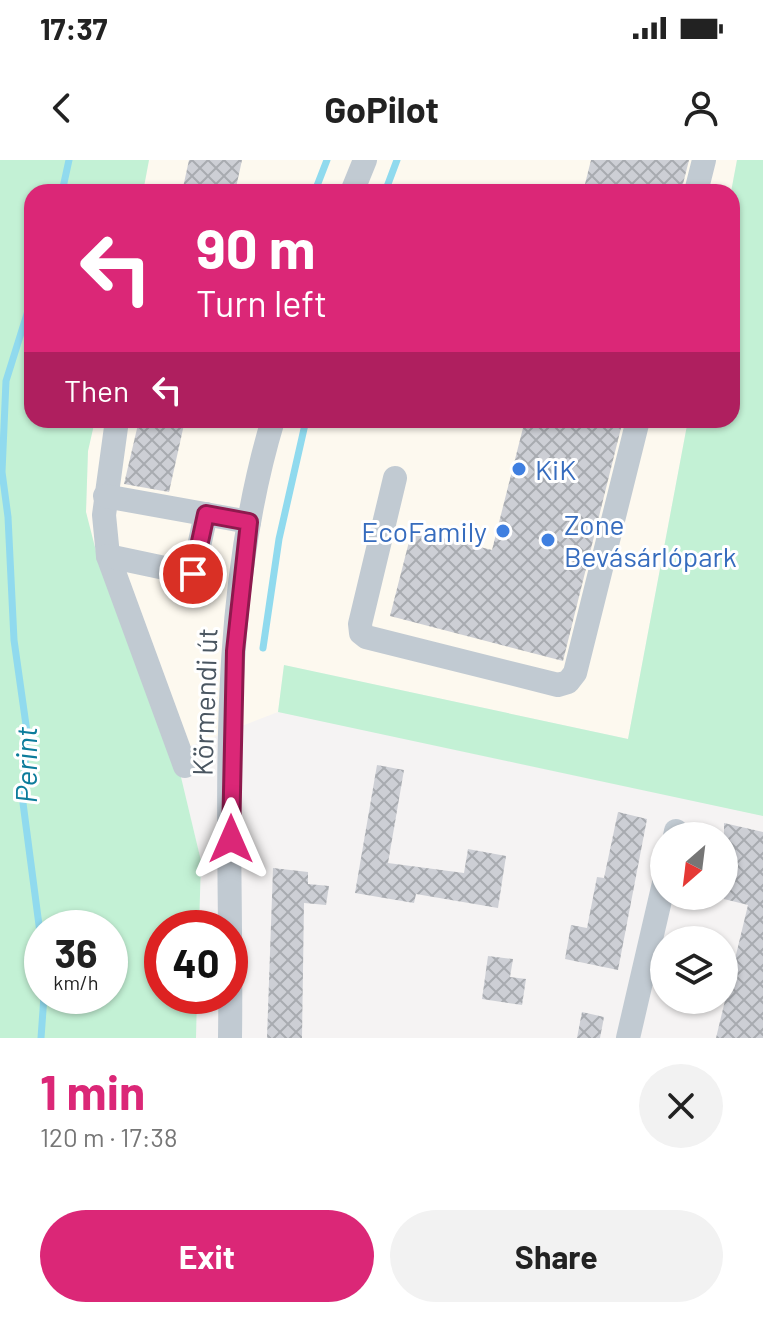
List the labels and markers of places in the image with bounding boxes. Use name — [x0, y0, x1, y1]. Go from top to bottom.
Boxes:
place label: KiK — [535, 452, 576, 486]
marker: KiK — [510, 460, 528, 478]
place label: Zone Bevásárlópark — [564, 507, 737, 573]
place label: EcoFamily — [361, 514, 487, 548]
marker: EcoFamily — [494, 522, 512, 540]
marker: Zone Bevásárlópark — [539, 531, 557, 549]
pin — [159, 540, 227, 608]

